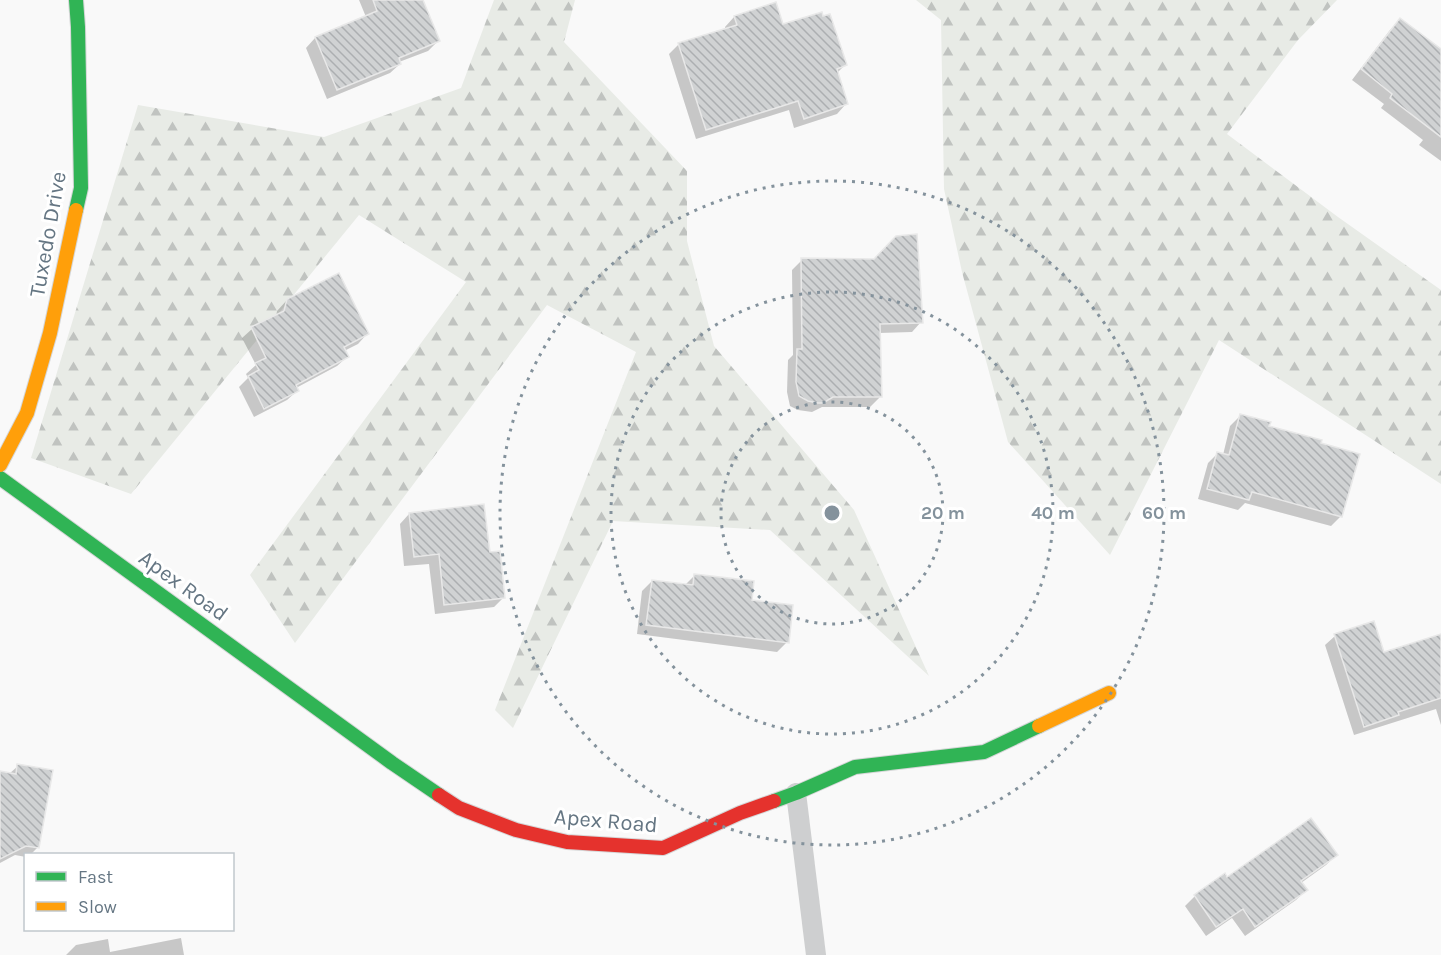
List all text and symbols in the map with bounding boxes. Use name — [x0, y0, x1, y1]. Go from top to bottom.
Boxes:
street label: Tuxedo Drive — [24, 169, 72, 299]
text: 20 m — [921, 502, 965, 524]
text: 40 m — [1031, 502, 1075, 524]
text: 60 m — [1142, 502, 1186, 524]
centre of rings — [822, 503, 842, 523]
street label: Apex Road — [134, 545, 233, 627]
street label: Apex Road — [553, 804, 659, 838]
legend — [24, 853, 234, 931]
text: Fast — [78, 866, 113, 888]
text: Slow — [78, 896, 117, 918]

